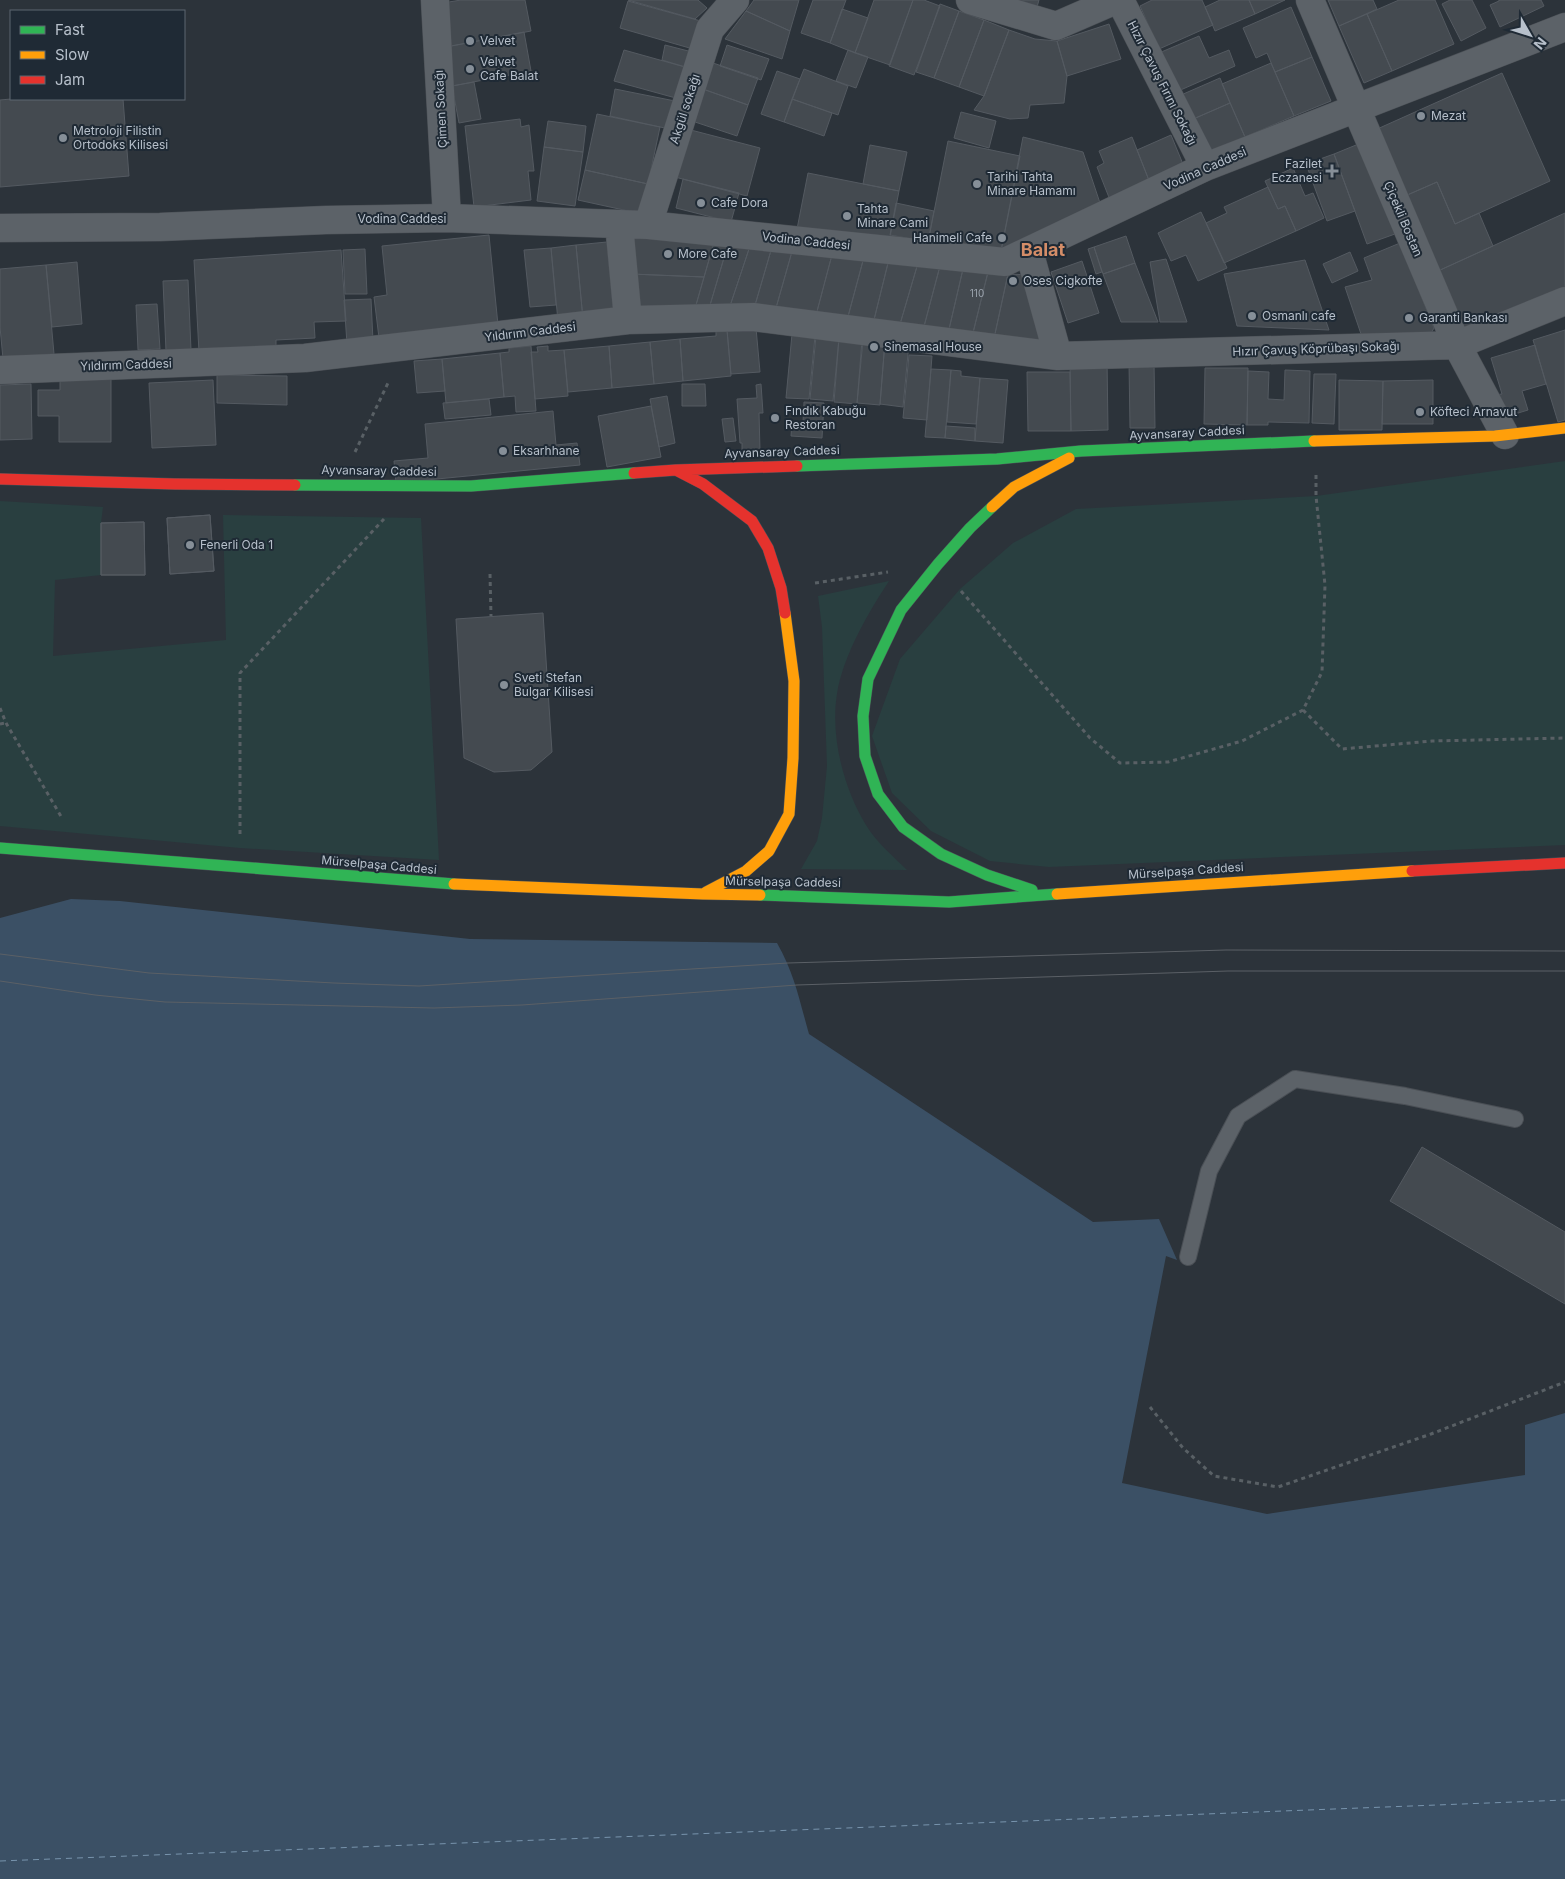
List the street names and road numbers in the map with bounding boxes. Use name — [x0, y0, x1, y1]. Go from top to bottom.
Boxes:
street label: Hızır Çavuş Fırını Sokağı — [1125, 18, 1200, 147]
street label: Çimen Sokağı — [431, 70, 450, 148]
street label: Akgül sokağı — [666, 72, 703, 146]
street label: Vodina Caddesi — [1161, 144, 1248, 193]
street label: Çiçekli Bostan — [1381, 179, 1426, 259]
street label: Vodina Caddesi — [358, 211, 446, 226]
street label: Vodina Caddesi — [761, 228, 851, 253]
street label: Yıldırım Caddesi — [483, 318, 577, 345]
street label: Hızır Çavuş Köprübaşı Sokağı — [1232, 338, 1400, 359]
street label: Yıldırım Caddesi — [80, 355, 172, 374]
street label: Ayvansaray Caddesi — [1129, 422, 1245, 443]
street label: Ayvansaray Caddesi — [724, 442, 840, 461]
street label: Ayvansaray Caddesi — [321, 462, 437, 479]
street label: Mürselpaşa Caddesi — [321, 852, 437, 877]
street label: Mürselpaşa Caddesi — [1128, 859, 1244, 882]
street label: Mürselpaşa Caddesi — [725, 873, 841, 890]

